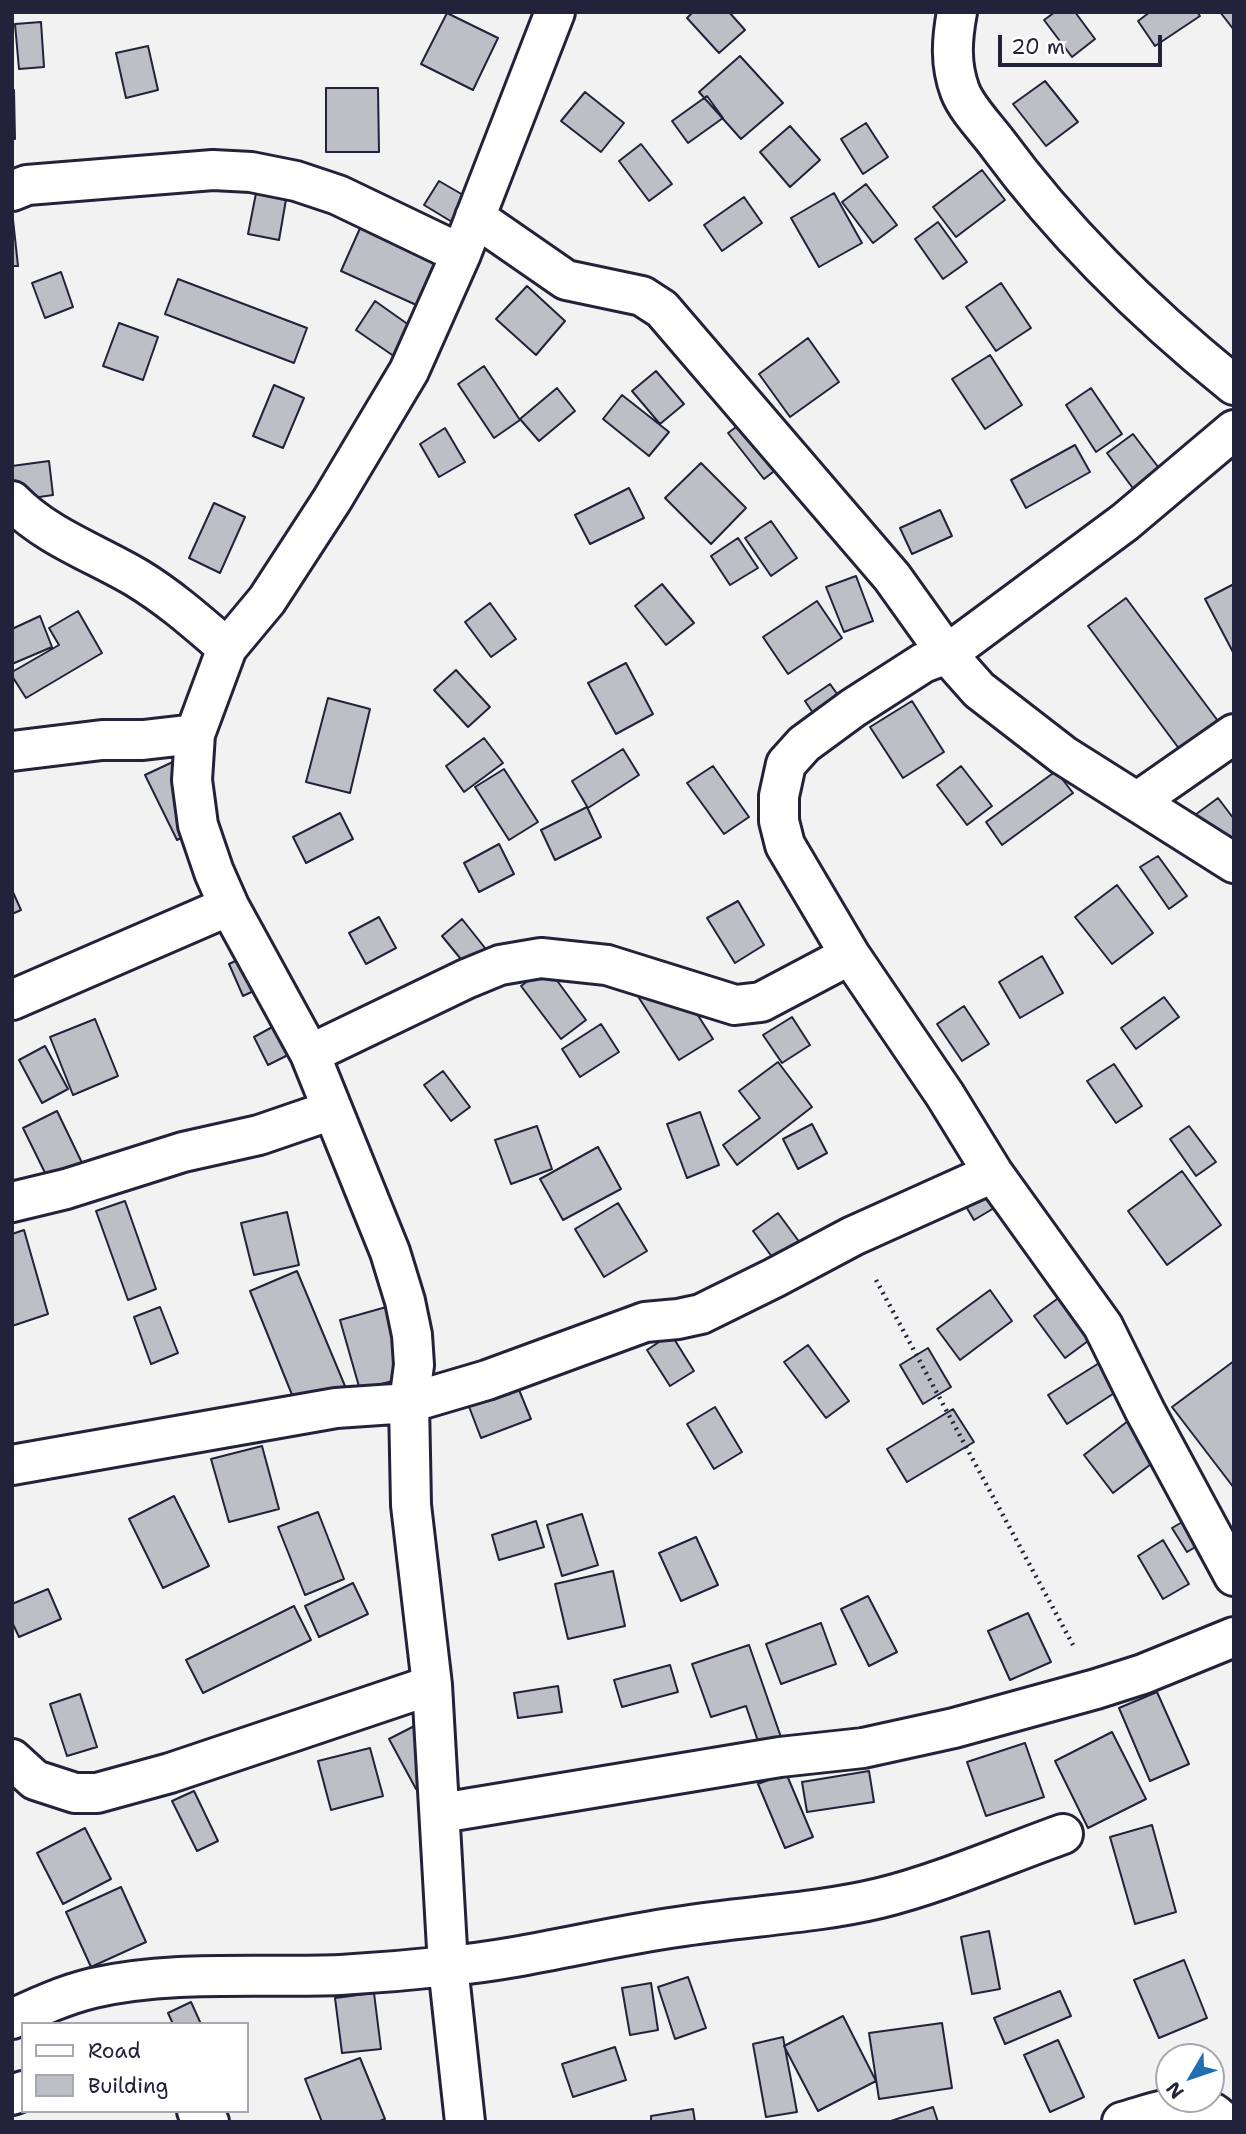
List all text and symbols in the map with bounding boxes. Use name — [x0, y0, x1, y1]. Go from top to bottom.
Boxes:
scale bar — [1001, 21, 1166, 65]
text: 20 m — [1011, 33, 1065, 61]
legend — [21, 2022, 248, 2113]
text: Road — [88, 2037, 141, 2065]
north arrow — [1155, 2043, 1225, 2113]
text: Building — [88, 2072, 168, 2100]
text: N — [1160, 2077, 1189, 2104]

